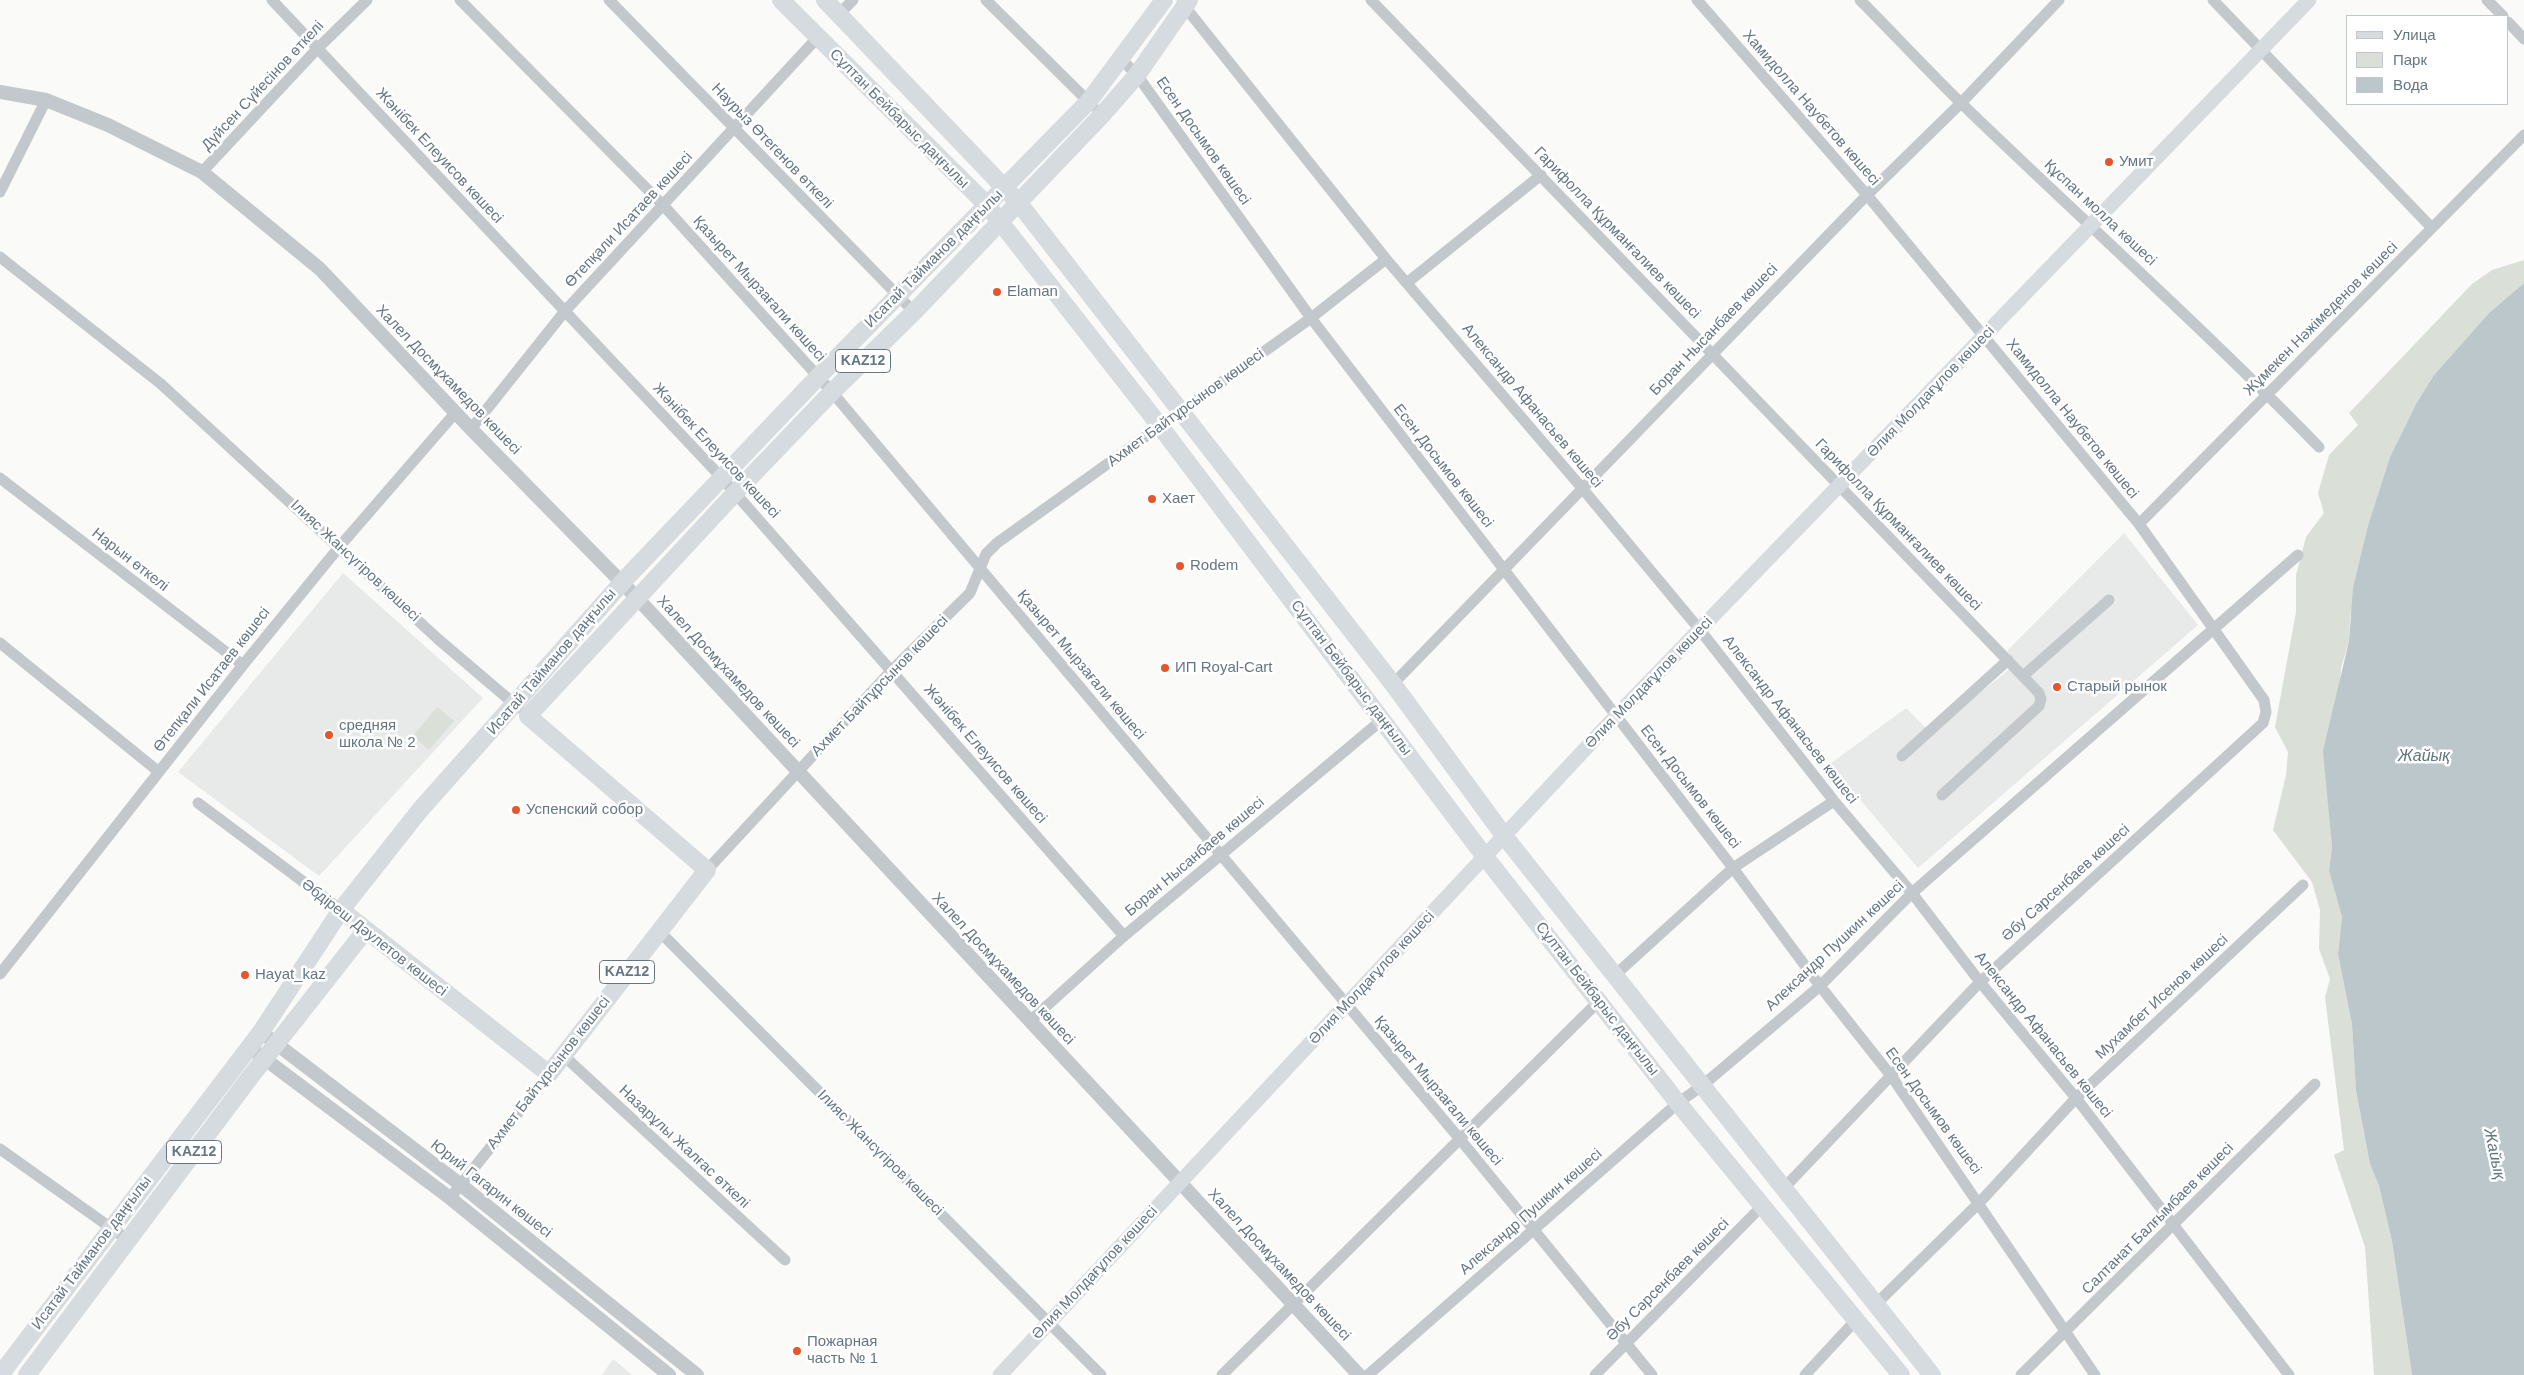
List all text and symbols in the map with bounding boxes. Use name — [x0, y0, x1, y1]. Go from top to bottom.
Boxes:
legend — [2346, 15, 2509, 105]
street label: Дүйсен Сүйесінов өткелі — [198, 17, 328, 155]
text: Улица — [2393, 26, 2436, 43]
street label: Хамидолла Наубетов көшесі — [1739, 27, 1883, 189]
street label: Сұлтан Бейбарыс даңғылы — [826, 46, 972, 192]
text: Парк — [2393, 51, 2427, 68]
street label: Есен Досымов көшесі — [1152, 74, 1254, 208]
text: Вода — [2393, 76, 2428, 93]
street label: Наурыз Өтегенов өткелі — [707, 80, 837, 212]
street label: Жәнібек Елеуисов көшесі — [372, 85, 506, 227]
street label: Гарифолла Құрманғалиев көшесі — [1530, 143, 1704, 323]
street label: Өтепқали Исатаев көшесі — [561, 148, 697, 292]
place label: Умит — [2119, 153, 2153, 171]
street label: Құспан молла көшесі — [2040, 156, 2160, 270]
marker: Умит — [2103, 156, 2115, 168]
street label: Исатай Тайманов даңғылы — [861, 186, 1007, 332]
street label: Қазырет Мырзағали көшесі — [689, 212, 829, 366]
street label: Жұмекен Нәжімеденов көшесі — [2240, 238, 2402, 400]
street label: Боран Нысанбаев көшесі — [1646, 260, 1782, 400]
place label: Elaman — [1007, 283, 1058, 301]
marker: Elaman — [991, 286, 1003, 298]
street label: Халел Досмұхамедов көшесі — [372, 301, 524, 459]
street label: Александр Афанасьев көшесі — [1458, 320, 1606, 492]
street label: Әлия Молдағұлов көшесі — [1863, 323, 1999, 461]
street label: Хамидолла Наубетов көшесі — [2002, 336, 2142, 502]
street label: Ахмет Байтұрсынов көшесі — [1104, 345, 1268, 471]
road number: KAZ12 — [836, 350, 890, 372]
street label: Жәнібек Елеуисов көшесі — [649, 380, 783, 522]
street label: Есен Досымов көшесі — [1389, 401, 1497, 531]
street label: Гарифолла Құрманғалиев көшесі — [1811, 435, 1985, 615]
place label: Хает — [1162, 490, 1195, 508]
marker: Хает — [1146, 493, 1158, 505]
street label: Ілияс Жансүгіров көшесі — [287, 496, 423, 626]
street label: Нарын өткелі — [88, 524, 172, 596]
place label: Rodem — [1190, 557, 1238, 575]
marker: Rodem — [1174, 560, 1186, 572]
street label: Исатай Тайманов даңғылы — [484, 585, 620, 739]
street label: Қазырет Мырзағали көшесі — [1013, 587, 1149, 743]
street label: Халел Досмұхамедов көшесі — [653, 592, 803, 752]
street label: Сұлтан Бейбарыс даңғылы — [1287, 597, 1415, 759]
street label: Өтепқали Исатаев көшесі — [150, 604, 274, 756]
street label: Ахмет Байтұрсынов көшесі — [808, 612, 952, 760]
street label: Әлия Молдағұлов көшесі — [1581, 614, 1717, 752]
street label: Александр Афанасьев көшесі — [1719, 632, 1861, 808]
place label: ИП Royal-Cart — [1175, 659, 1272, 677]
marker: ИП Royal-Cart — [1159, 662, 1171, 674]
place label: Старый рынок — [2067, 678, 2167, 696]
street label: Жәнібек Елеуисов көшесі — [920, 681, 1050, 827]
marker: Старый рынок — [2051, 681, 2063, 693]
place label: cредняя школа № 2 — [339, 717, 416, 752]
street label: Есен Досымов көшесі — [1636, 722, 1744, 852]
marker: cредняя школа № 2 — [323, 729, 335, 741]
water label: Жайық — [2398, 747, 2450, 767]
street label: Боран Нысанбаев көшесі — [1122, 793, 1268, 921]
place label: Успенский собор — [526, 801, 643, 819]
marker: Успенский собор — [510, 804, 522, 816]
street label: Әбу Сәрсенбаев көшесі — [1998, 821, 2134, 945]
street label: Әбдіреш Дәулетов көшесі — [298, 876, 450, 1000]
street label: Александр Пушкин көшесі — [1762, 877, 1908, 1015]
street label: Халел Досмұхамедов көшесі — [928, 889, 1078, 1049]
street label: Әлия Молдағұлов көшесі — [1305, 908, 1439, 1048]
street label: Сұлтан Бейбарыс даңғылы — [1532, 919, 1662, 1079]
street label: Мухамбет Исенов көшесі — [2092, 931, 2232, 1063]
street label: Александр Афанасьев көшесі — [1970, 948, 2116, 1122]
road number: KAZ12 — [600, 960, 654, 984]
place label: Hayat_kaz — [255, 966, 326, 984]
marker: Hayat_kaz — [239, 969, 251, 981]
street label: Ахмет Байтұрсынов көшесі — [484, 993, 614, 1153]
street label: Қазырет Мырзағали көшесі — [1370, 1013, 1506, 1169]
street label: Есен Досымов көшесі — [1881, 1044, 1985, 1178]
street label: Назарұлы Жалғас өткелі — [615, 1082, 753, 1212]
street label: Ілияс Жансүгіров көшесі — [813, 1086, 947, 1220]
water label: Жайық — [2479, 1127, 2509, 1181]
street label: Юрий Гагарин көшесі — [427, 1136, 555, 1242]
street label: Салтанат Балғымбаев көшесі — [2078, 1139, 2238, 1299]
road number: KAZ12 — [166, 1140, 222, 1164]
street label: Александр Пушкин көшесі — [1456, 1145, 1606, 1279]
street label: Исатай Тайманов даңғылы — [28, 1173, 156, 1333]
street label: Халел Досмұхамедов көшесі — [1204, 1185, 1354, 1345]
street label: Әлия Молдағұлов көшесі — [1028, 1203, 1162, 1343]
street label: Әбу Сәрсенбаев көшесі — [1603, 1215, 1733, 1345]
place label: Пожарная часть № 1 — [807, 1333, 878, 1368]
marker: Пожарная часть № 1 — [791, 1345, 803, 1357]

